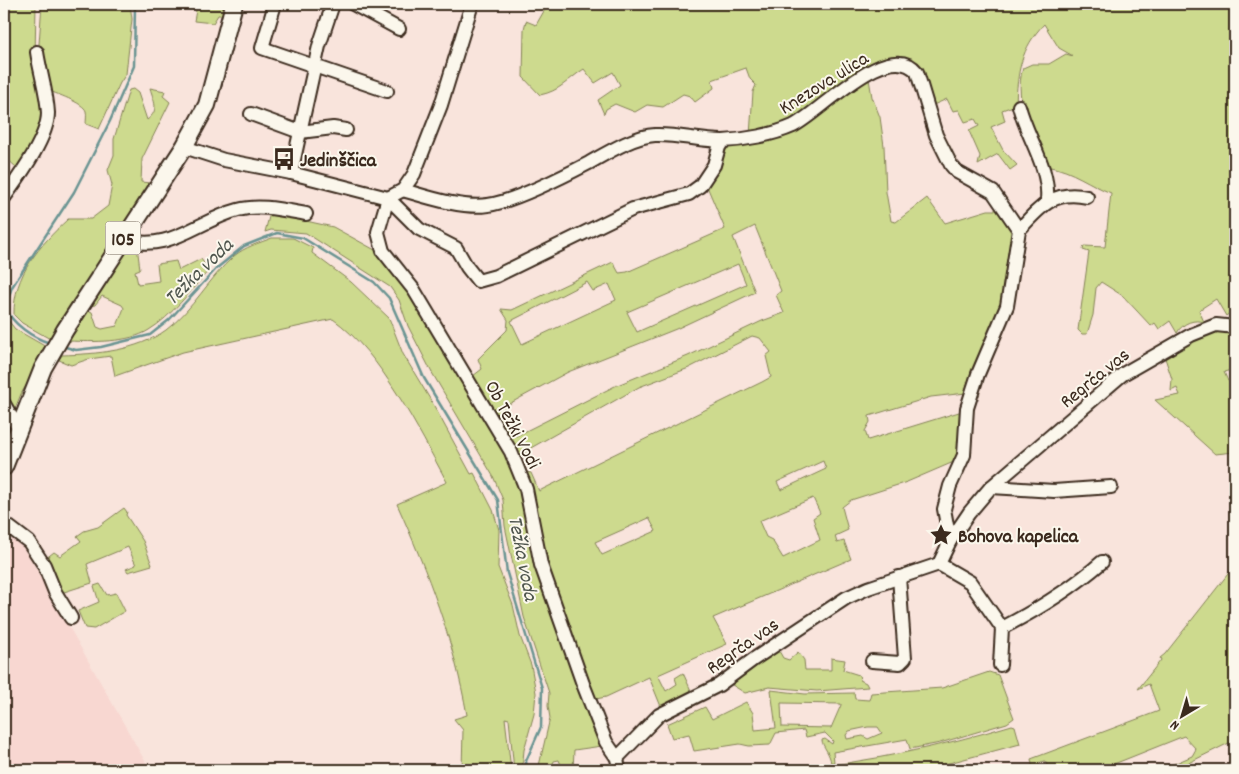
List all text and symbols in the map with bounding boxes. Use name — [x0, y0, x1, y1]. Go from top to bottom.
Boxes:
street label: Knezova ulica — [775, 46, 875, 123]
bus stop icon: Jedinščica — [271, 146, 297, 172]
place label: Jedinščica — [300, 148, 377, 176]
road number: 105 — [106, 222, 140, 254]
water label: Težka voda — [159, 232, 242, 314]
street label: Regrča vas — [1055, 342, 1137, 416]
street label: Ob Težki Vodi — [476, 376, 547, 475]
water label: Težka voda — [498, 514, 544, 605]
place icon: Bohova kapelica — [928, 522, 954, 548]
place label: Bohova kapelica — [958, 524, 1079, 552]
street label: Regrča vas — [702, 612, 786, 683]
north arrow — [1156, 692, 1206, 742]
text: N — [1166, 715, 1184, 735]

